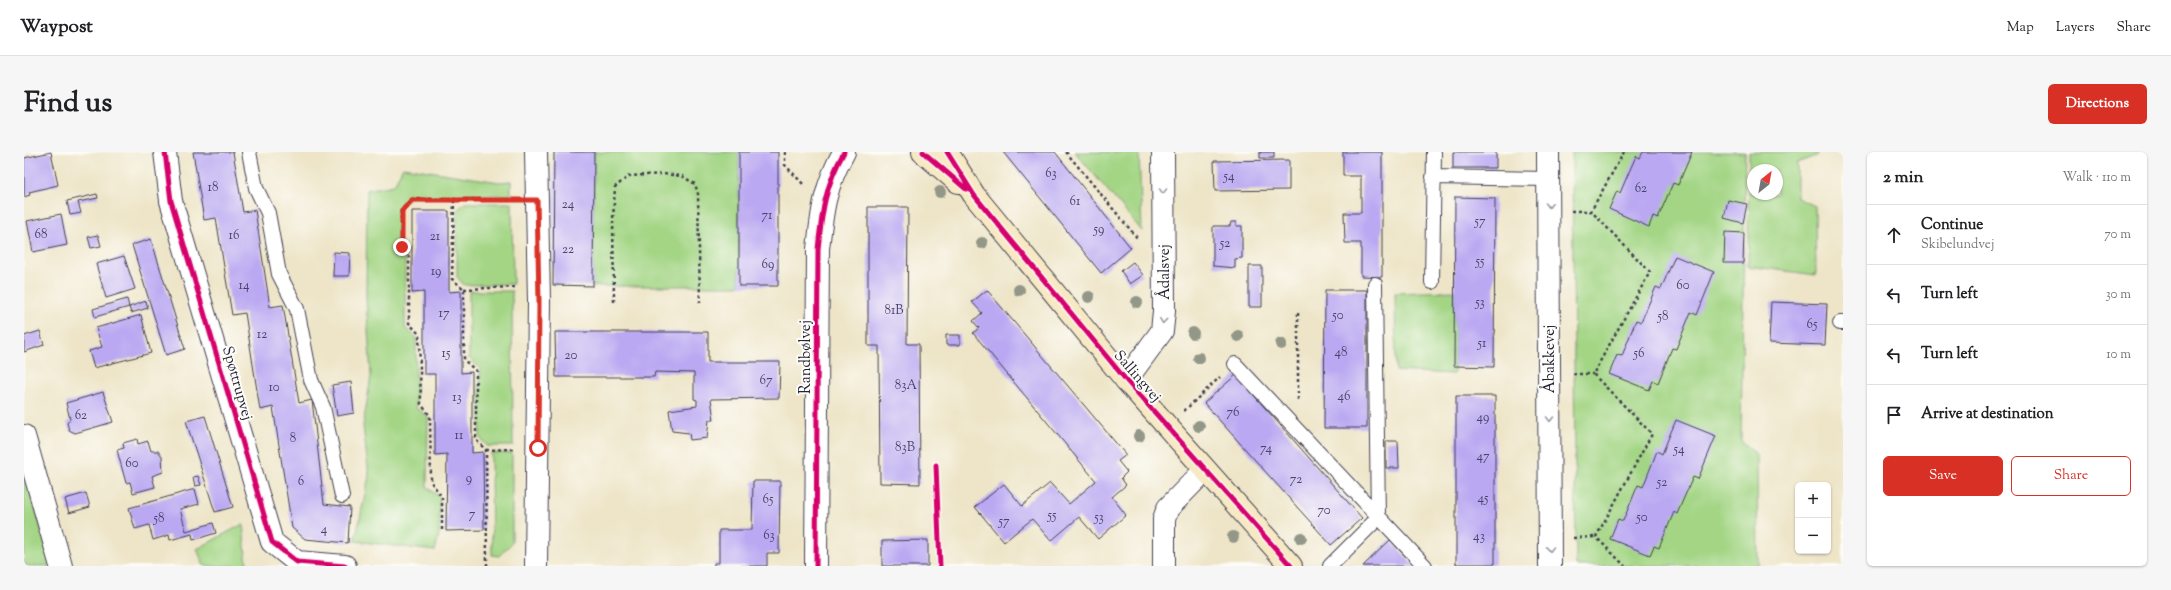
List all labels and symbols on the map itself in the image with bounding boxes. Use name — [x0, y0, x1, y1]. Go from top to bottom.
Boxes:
north arrow — [1747, 164, 1783, 200]
house number: 63 — [1045, 165, 1057, 183]
house number: 54 — [1223, 168, 1235, 186]
house number: 18 — [208, 179, 218, 197]
house number: 62 — [1635, 180, 1647, 198]
one-way arrow — [1159, 188, 1167, 194]
house number: 61 — [1070, 193, 1081, 211]
house number: 24 — [562, 196, 575, 214]
one-way arrow — [1545, 202, 1553, 208]
house number: 71 — [762, 207, 773, 225]
house number: 57 — [1474, 213, 1486, 231]
house number: 59 — [1093, 221, 1104, 239]
house number: 68 — [35, 226, 47, 244]
house number: 16 — [229, 227, 239, 245]
house number: 21 — [430, 228, 441, 246]
house number: 52 — [1219, 235, 1230, 253]
route end — [393, 238, 411, 256]
house number: 22 — [562, 241, 574, 259]
street label: Ådalsvej — [1154, 244, 1176, 300]
house number: 55 — [1474, 253, 1485, 271]
house number: 69 — [762, 256, 774, 274]
house number: 19 — [431, 263, 441, 281]
house number: 14 — [239, 277, 250, 295]
house number: 60 — [1676, 277, 1690, 295]
house number: 53 — [1474, 294, 1485, 312]
house number: 81B — [884, 302, 904, 320]
house number: 17 — [439, 305, 450, 323]
house number: 50 — [1331, 307, 1344, 325]
house number: 58 — [1657, 308, 1668, 326]
house number: 65 — [1807, 316, 1818, 334]
one-way arrow — [1158, 318, 1167, 324]
street label: Randbølvej — [796, 320, 817, 394]
street label: Åbakkevej — [1539, 325, 1561, 393]
house number: 12 — [257, 326, 267, 344]
house number: 51 — [1477, 335, 1487, 353]
street label: Spøttrupvej — [216, 344, 257, 423]
house number: 48 — [1334, 344, 1348, 362]
house number: 15 — [442, 345, 451, 363]
house number: 56 — [1633, 345, 1644, 363]
street label: Sallingvej — [1108, 346, 1165, 408]
house number: 20 — [565, 347, 578, 365]
house number: 67 — [760, 372, 773, 390]
house number: 83A — [895, 377, 918, 395]
house number: 10 — [268, 379, 280, 397]
house number: 46 — [1338, 388, 1350, 406]
house number: 13 — [452, 389, 462, 407]
house number: 76 — [1227, 404, 1239, 422]
house number: 62 — [75, 407, 87, 425]
house number: 49 — [1477, 409, 1489, 427]
one-way arrow — [1545, 416, 1554, 422]
house number: 11 — [455, 427, 464, 445]
house number: 8 — [290, 430, 296, 448]
route start — [529, 439, 547, 457]
house number: 83B — [895, 439, 915, 457]
house number: 74 — [1260, 440, 1273, 458]
house number: 54 — [1673, 441, 1685, 459]
house number: 47 — [1476, 448, 1490, 466]
house number: 60 — [125, 455, 139, 473]
house number: 9 — [466, 470, 472, 488]
house number: 72 — [1290, 471, 1302, 489]
house number: 6 — [298, 473, 304, 491]
house number: 52 — [1656, 474, 1667, 492]
house number: 45 — [1478, 490, 1489, 508]
house number: 65 — [763, 491, 774, 509]
house number: 70 — [1317, 502, 1331, 520]
house number: 7 — [469, 506, 476, 524]
house number: 55 — [1046, 507, 1057, 525]
house number: 53 — [1093, 509, 1104, 527]
house number: 50 — [1635, 509, 1648, 527]
house number: 58 — [153, 510, 164, 528]
house number: 57 — [998, 513, 1010, 531]
house number: 4 — [321, 521, 328, 539]
house number: 63 — [763, 527, 775, 545]
house number: 43 — [1473, 528, 1485, 546]
one-way arrow — [1546, 546, 1554, 552]

